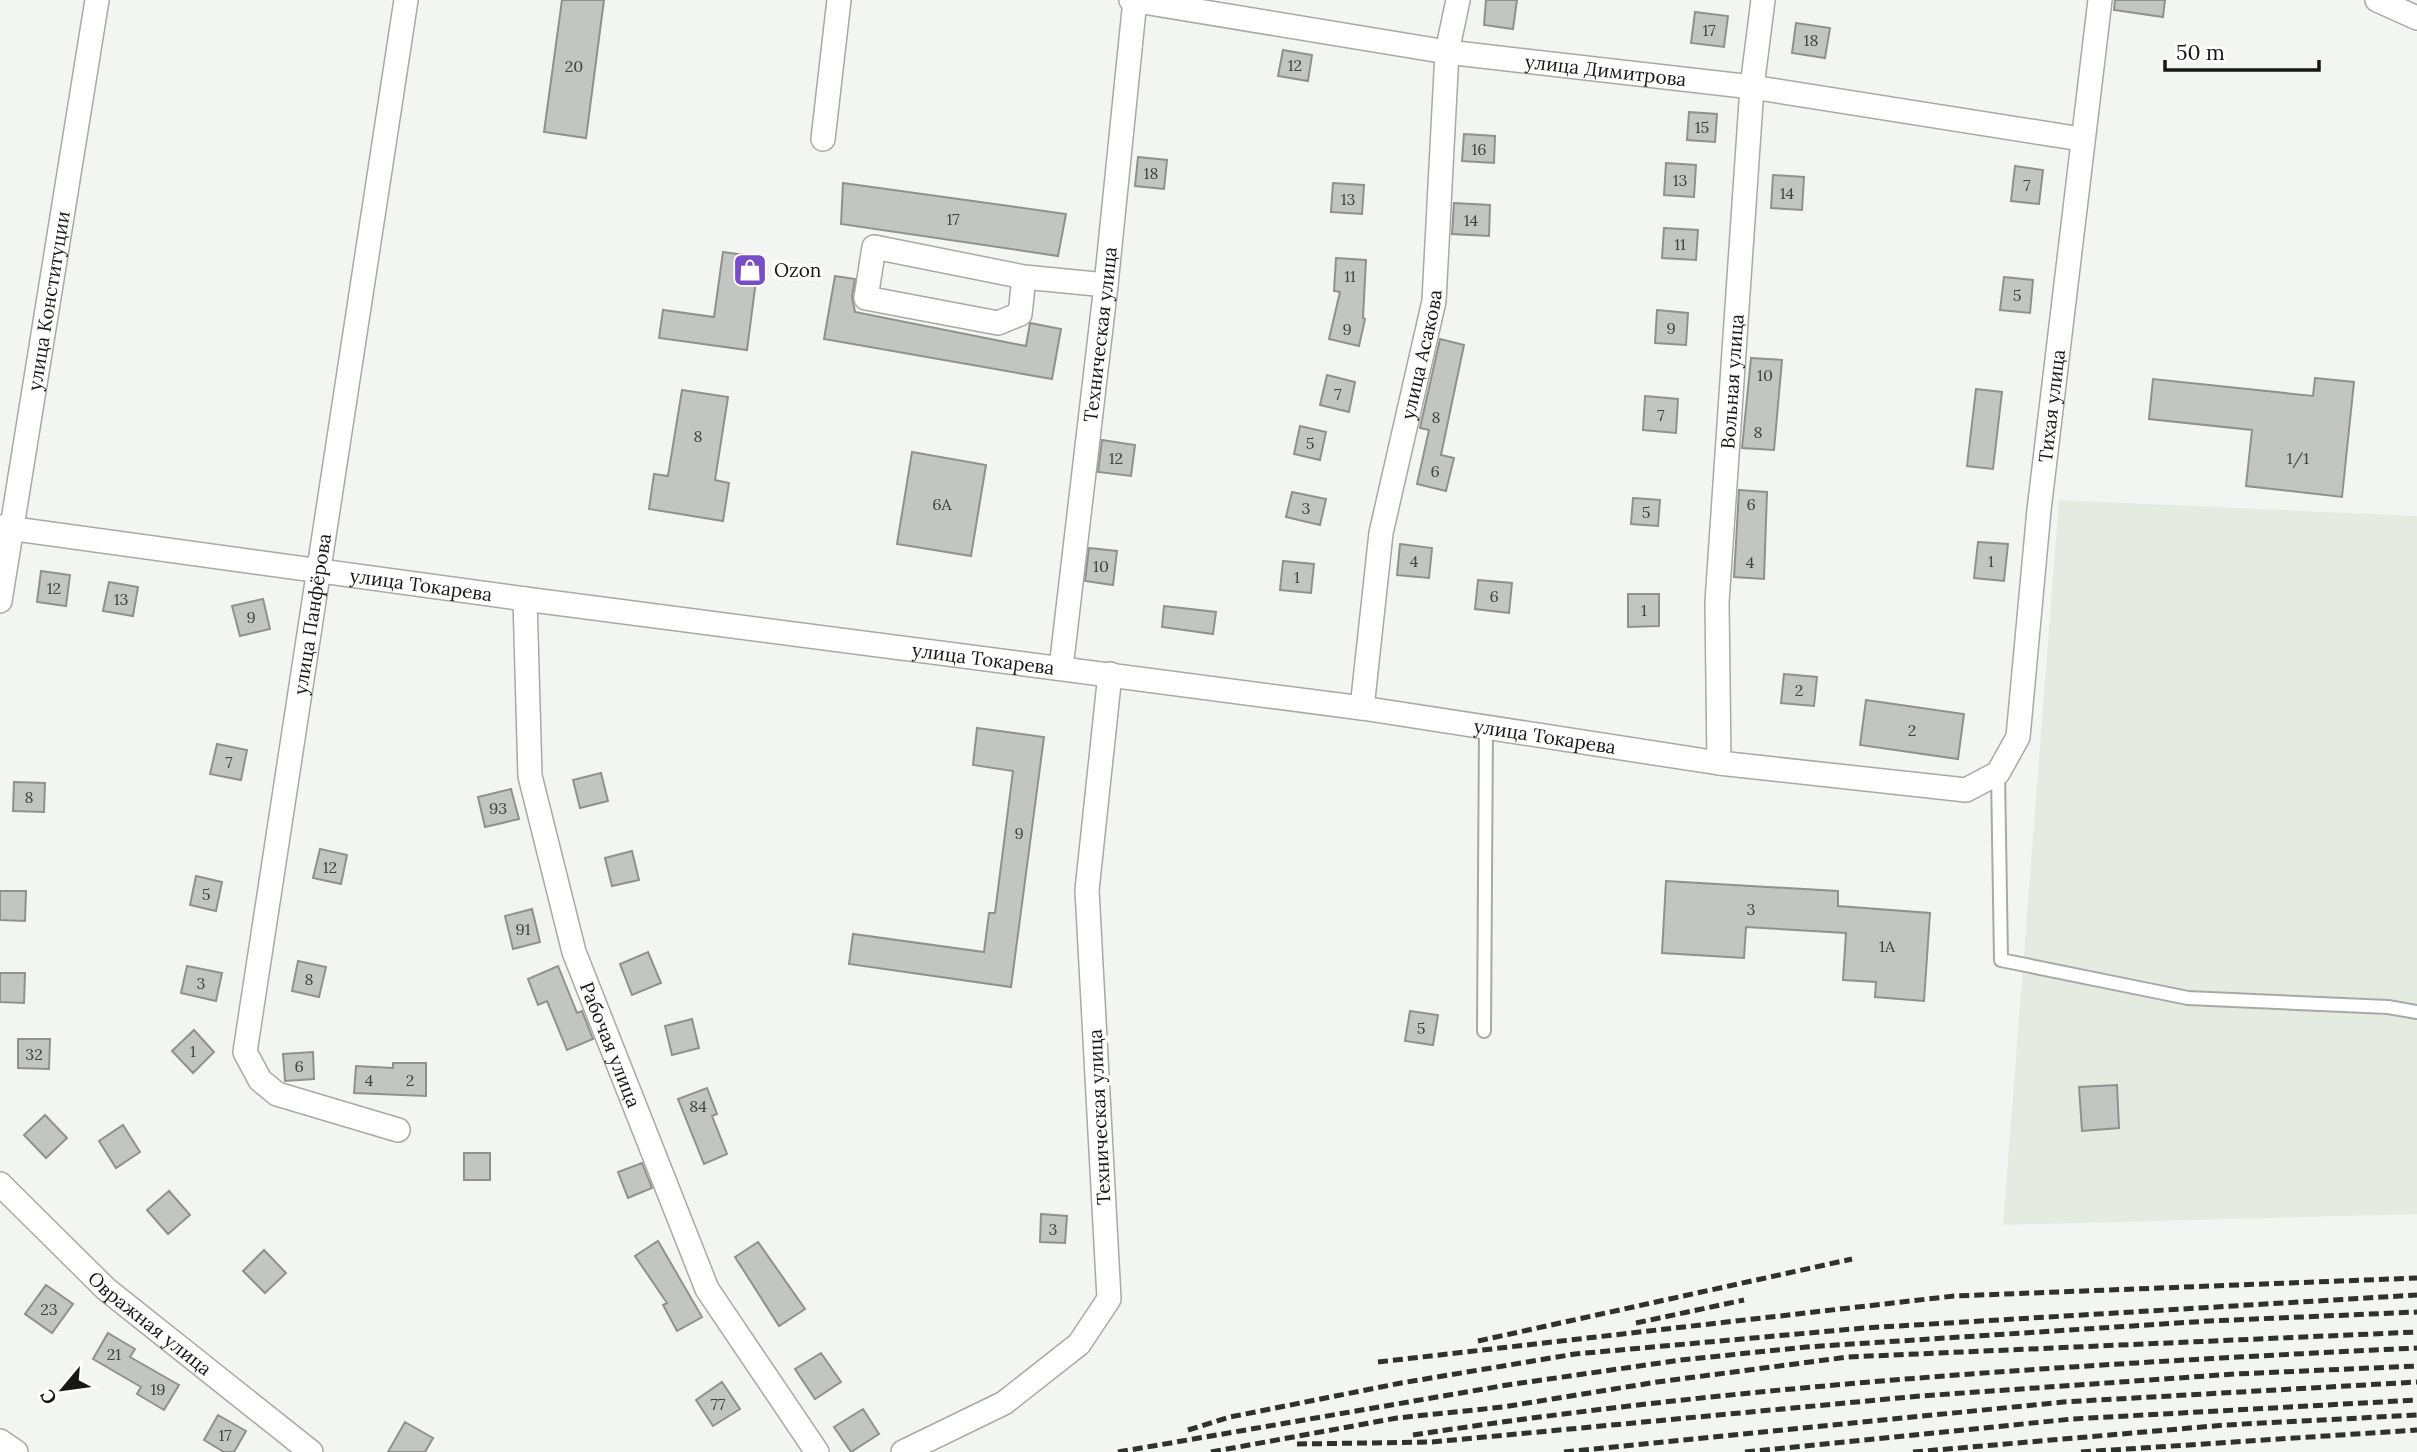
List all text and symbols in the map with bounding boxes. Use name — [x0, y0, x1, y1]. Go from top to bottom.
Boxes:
house number: 17 — [1702, 20, 1716, 40]
scale bar — [2165, 28, 2319, 72]
house number: 18 — [1804, 30, 1818, 50]
text: 50 m — [2176, 39, 2225, 66]
street label: улица Димитрова — [1524, 49, 1688, 91]
house number: 12 — [1288, 55, 1302, 75]
house number: 20 — [565, 56, 583, 76]
house number: 15 — [1695, 117, 1709, 137]
house number: 16 — [1471, 139, 1487, 159]
house number: 18 — [1144, 163, 1158, 183]
house number: 13 — [1673, 170, 1687, 190]
house number: 7 — [2023, 175, 2031, 195]
house number: 14 — [1780, 183, 1795, 203]
house number: 13 — [1341, 189, 1355, 209]
street label: улица Конституции — [22, 209, 75, 393]
house number: 17 — [946, 209, 960, 229]
house number: 14 — [1464, 210, 1479, 230]
house number: 11 — [1674, 234, 1686, 254]
street label: Техническая улица — [1078, 245, 1122, 423]
shop icon: Ozon — [731, 251, 769, 289]
place label: Ozon — [774, 258, 821, 282]
house number: 11 — [1344, 266, 1356, 286]
house number: 5 — [2013, 285, 2021, 305]
street label: улица Асакова — [1395, 289, 1447, 422]
street label: Вольная улица — [1715, 313, 1749, 450]
house number: 9 — [1666, 318, 1676, 338]
house number: 9 — [1342, 319, 1352, 339]
street label: Тихая улица — [2033, 348, 2070, 464]
house number: 10 — [1757, 365, 1773, 385]
house number: 7 — [1334, 384, 1342, 404]
house number: 7 — [1657, 405, 1665, 425]
house number: 8 — [1432, 407, 1441, 427]
house number: 8 — [1754, 422, 1763, 442]
house number: 8 — [694, 426, 703, 446]
house number: 5 — [1306, 433, 1314, 453]
house number: 12 — [1109, 448, 1123, 468]
house number: 1/1 — [2287, 448, 2309, 469]
house number: 6 — [1430, 461, 1440, 481]
house number: 6А — [932, 494, 953, 514]
house number: 6 — [1746, 494, 1756, 514]
house number: 3 — [1302, 498, 1311, 518]
house number: 5 — [1642, 502, 1650, 522]
street label: улица Панфёрова — [288, 532, 336, 696]
house number: 4 — [1410, 551, 1419, 571]
house number: 1 — [1988, 551, 1994, 571]
house number: 4 — [1746, 552, 1755, 572]
house number: 10 — [1093, 556, 1109, 576]
street label: улица Токарева — [348, 563, 494, 606]
house number: 1 — [1294, 567, 1300, 587]
house number: 12 — [47, 578, 61, 598]
house number: 6 — [1489, 586, 1499, 606]
house number: 13 — [114, 589, 128, 609]
house number: 1 — [1641, 600, 1647, 620]
house number: 9 — [246, 607, 256, 627]
street label: улица Токарева — [911, 638, 1056, 680]
house number: 2 — [1795, 680, 1803, 700]
street label: улица Токарева — [1472, 713, 1618, 759]
house number: 2 — [1908, 720, 1916, 740]
house number: 7 — [225, 752, 233, 772]
house number: 8 — [25, 787, 34, 807]
house number: 93 — [489, 798, 507, 818]
house number: 9 — [1014, 823, 1024, 843]
house number: 12 — [323, 857, 337, 877]
house number: 5 — [202, 884, 210, 904]
house number: 3 — [1747, 899, 1756, 919]
house number: 91 — [515, 919, 531, 939]
house number: 1А — [1879, 936, 1896, 956]
house number: 8 — [305, 969, 314, 989]
house number: 3 — [197, 973, 206, 993]
street label: Рабочая улица — [575, 978, 646, 1111]
house number: 5 — [1417, 1018, 1425, 1038]
street label: Техническая улица — [1082, 1028, 1116, 1206]
house number: 1 — [190, 1041, 196, 1061]
house number: 32 — [25, 1044, 43, 1064]
house number: 6 — [294, 1056, 304, 1076]
house number: 4 — [365, 1070, 374, 1090]
house number: 2 — [406, 1070, 414, 1090]
house number: 84 — [689, 1096, 707, 1116]
house number: 3 — [1049, 1219, 1058, 1239]
street label: Овражная улица — [83, 1266, 217, 1381]
house number: 23 — [40, 1299, 58, 1319]
house number: 21 — [107, 1344, 121, 1364]
north arrow — [28, 1354, 98, 1424]
house number: 19 — [150, 1379, 166, 1399]
text: С — [34, 1386, 62, 1409]
house number: 77 — [711, 1394, 726, 1414]
house number: 17 — [218, 1425, 232, 1445]

